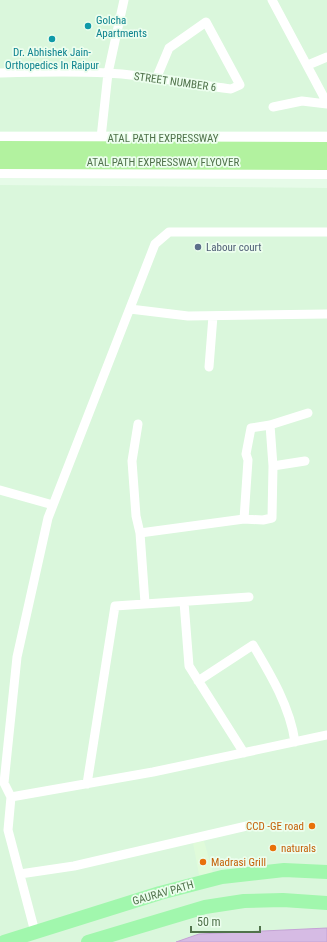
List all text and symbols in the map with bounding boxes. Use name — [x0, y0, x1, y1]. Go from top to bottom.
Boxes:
place label: Golcha Apartments — [96, 14, 147, 40]
marker: Golcha Apartments — [83, 21, 93, 31]
marker: Dr. Abhishek Jain- Orthopedics In Raipur — [47, 34, 57, 44]
place label: Dr. Abhishek Jain- Orthopedics In Raipur — [5, 46, 100, 72]
street label: STREET NUMBER 6 — [133, 70, 217, 94]
street label: ATAL PATH EXPRESSWAY — [107, 132, 219, 145]
street label: ATAL PATH EXPRESSWAY FLYOVER — [87, 156, 239, 169]
place label: Labour court — [206, 241, 261, 254]
marker: Labour court — [193, 242, 203, 252]
place label: CCD -GE road — [246, 820, 304, 833]
marker: CCD -GE road — [307, 821, 317, 831]
place label: naturals — [281, 842, 316, 855]
marker: naturals — [268, 843, 278, 853]
place label: Madrasi Grill — [211, 856, 266, 869]
marker: Madrasi Grill — [198, 857, 208, 867]
street label: GAURAV PATH — [131, 878, 195, 908]
scale bar — [191, 908, 260, 934]
text: 50 m — [197, 915, 221, 929]

